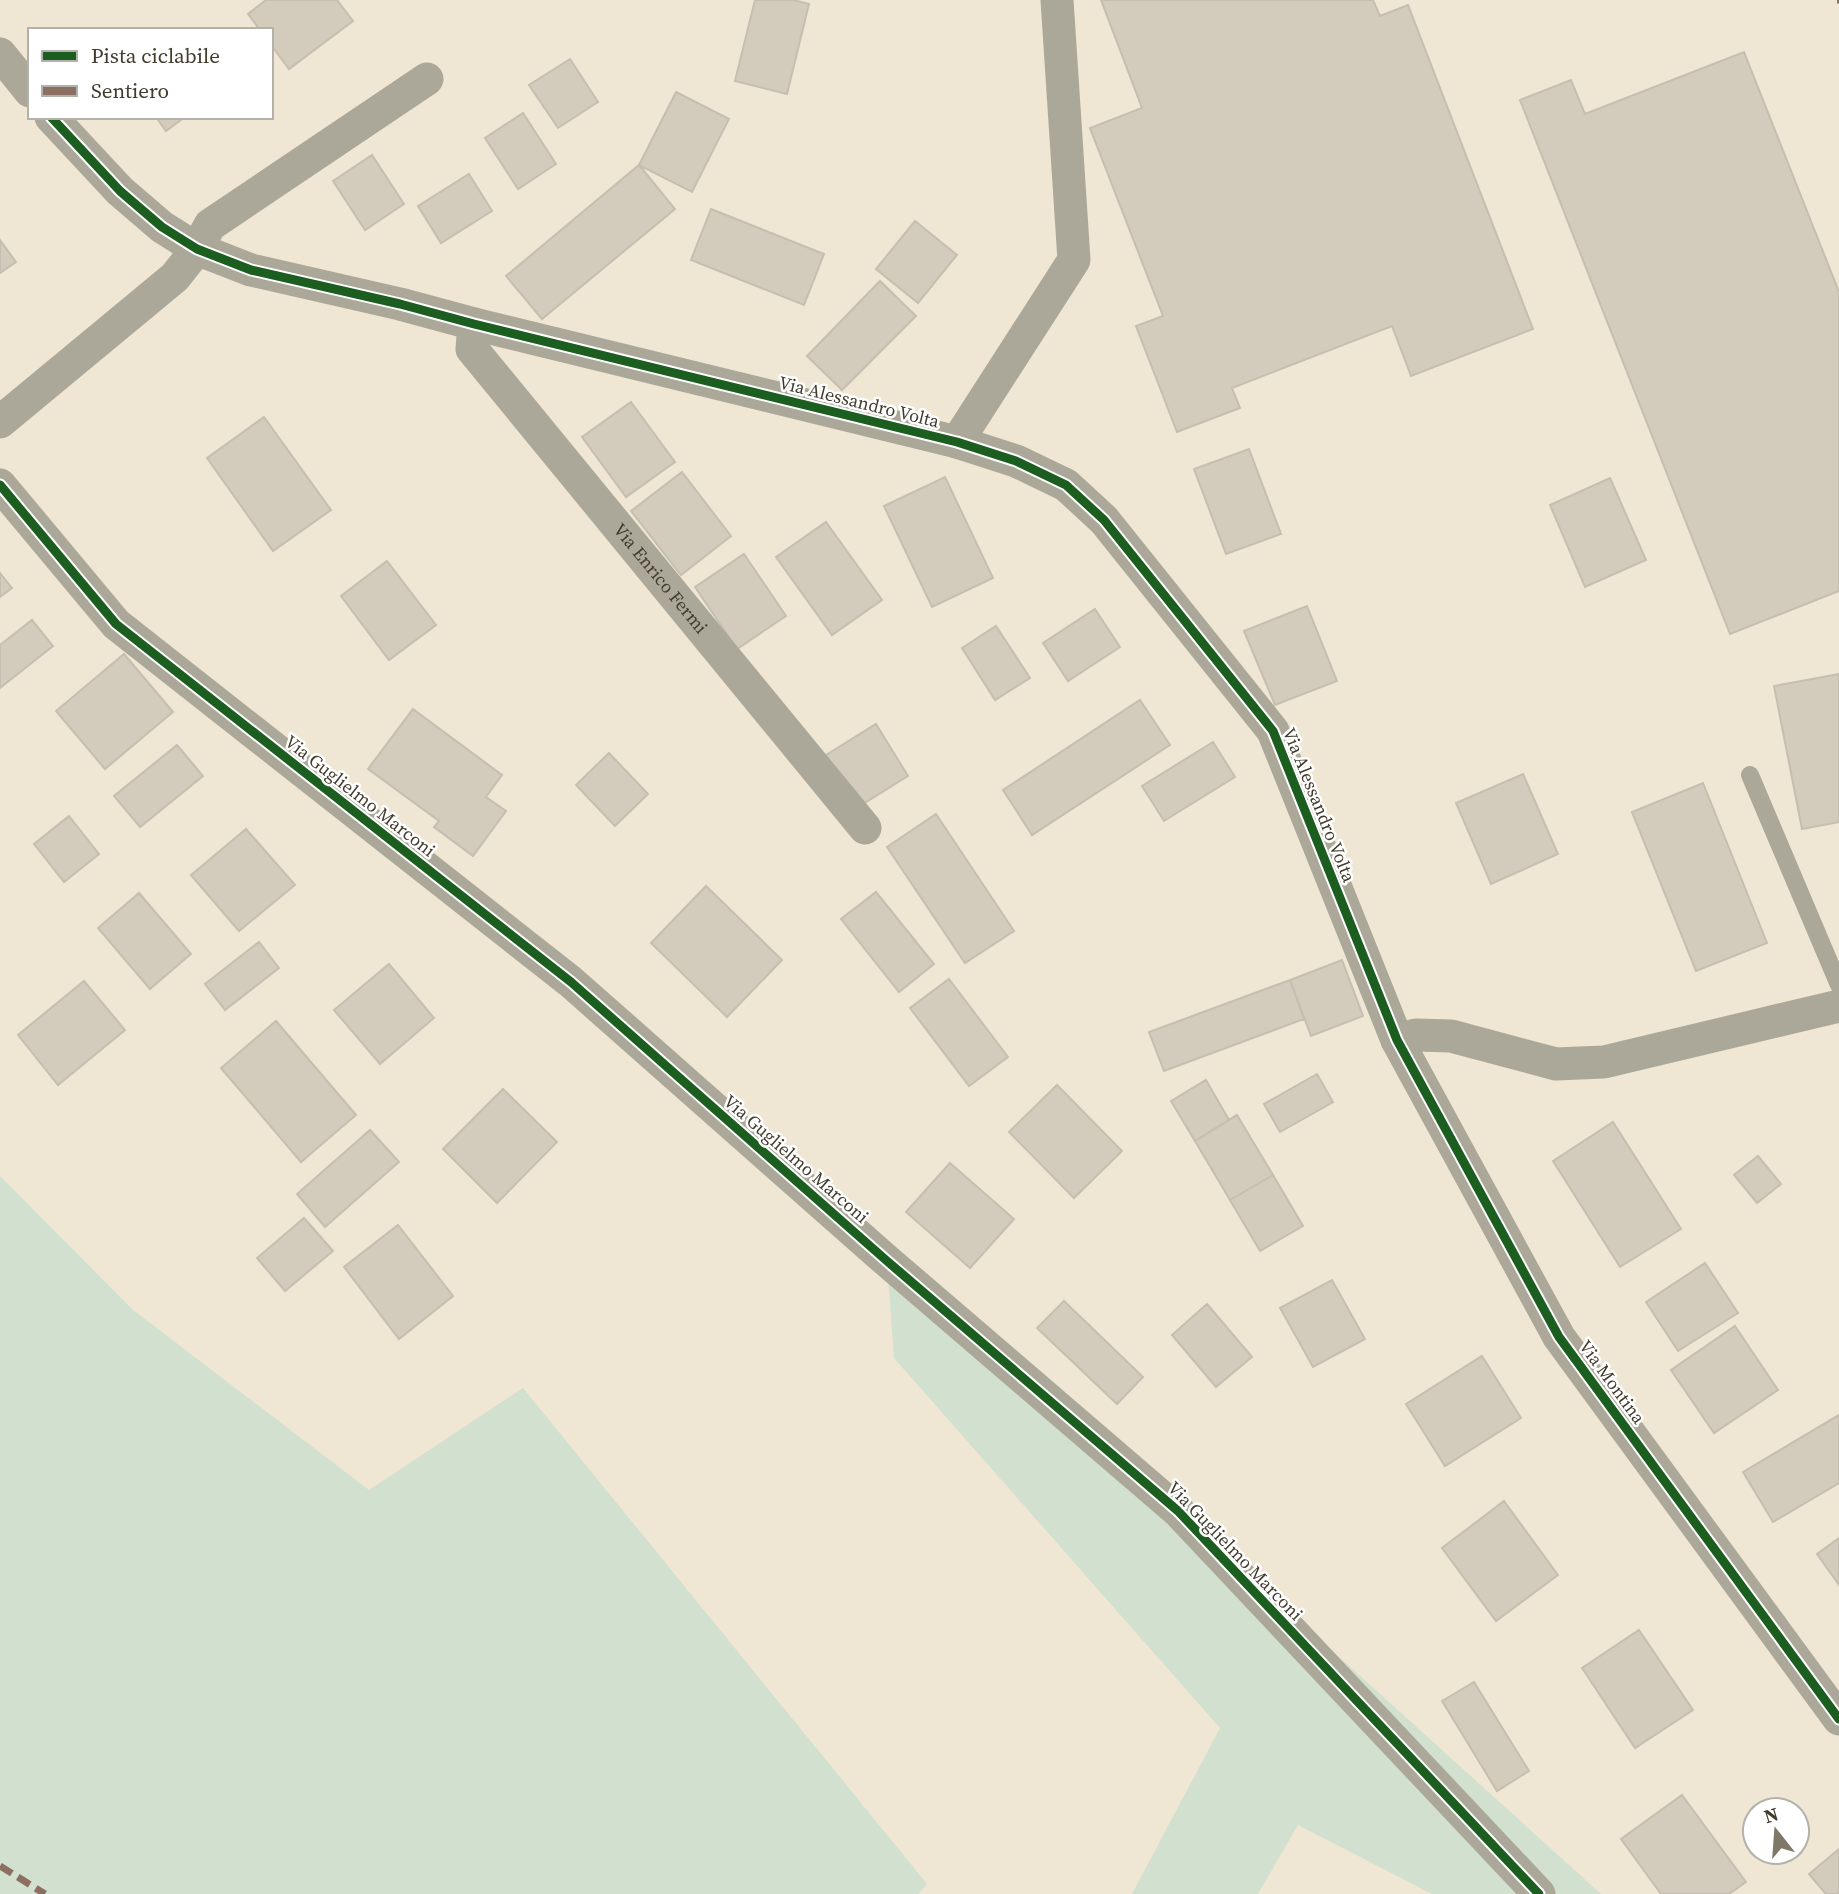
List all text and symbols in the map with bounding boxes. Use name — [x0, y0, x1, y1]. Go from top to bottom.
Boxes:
legend — [28, 28, 273, 119]
text: Pista ciclabile — [91, 41, 220, 70]
text: Sentiero — [91, 76, 169, 105]
street label: Via Alessandro Volta — [776, 369, 943, 434]
street label: Via Enrico Fermi — [608, 518, 714, 639]
street label: Via Alessandro Volta — [1277, 724, 1362, 887]
street label: Via Guglielmo Marconi — [280, 729, 441, 862]
street label: Via Guglielmo Marconi — [718, 1089, 874, 1229]
street label: Via Montina — [1573, 1335, 1652, 1429]
street label: Via Guglielmo Marconi — [1162, 1476, 1309, 1626]
north arrow — [1741, 1796, 1811, 1866]
text: N — [1761, 1800, 1782, 1829]

